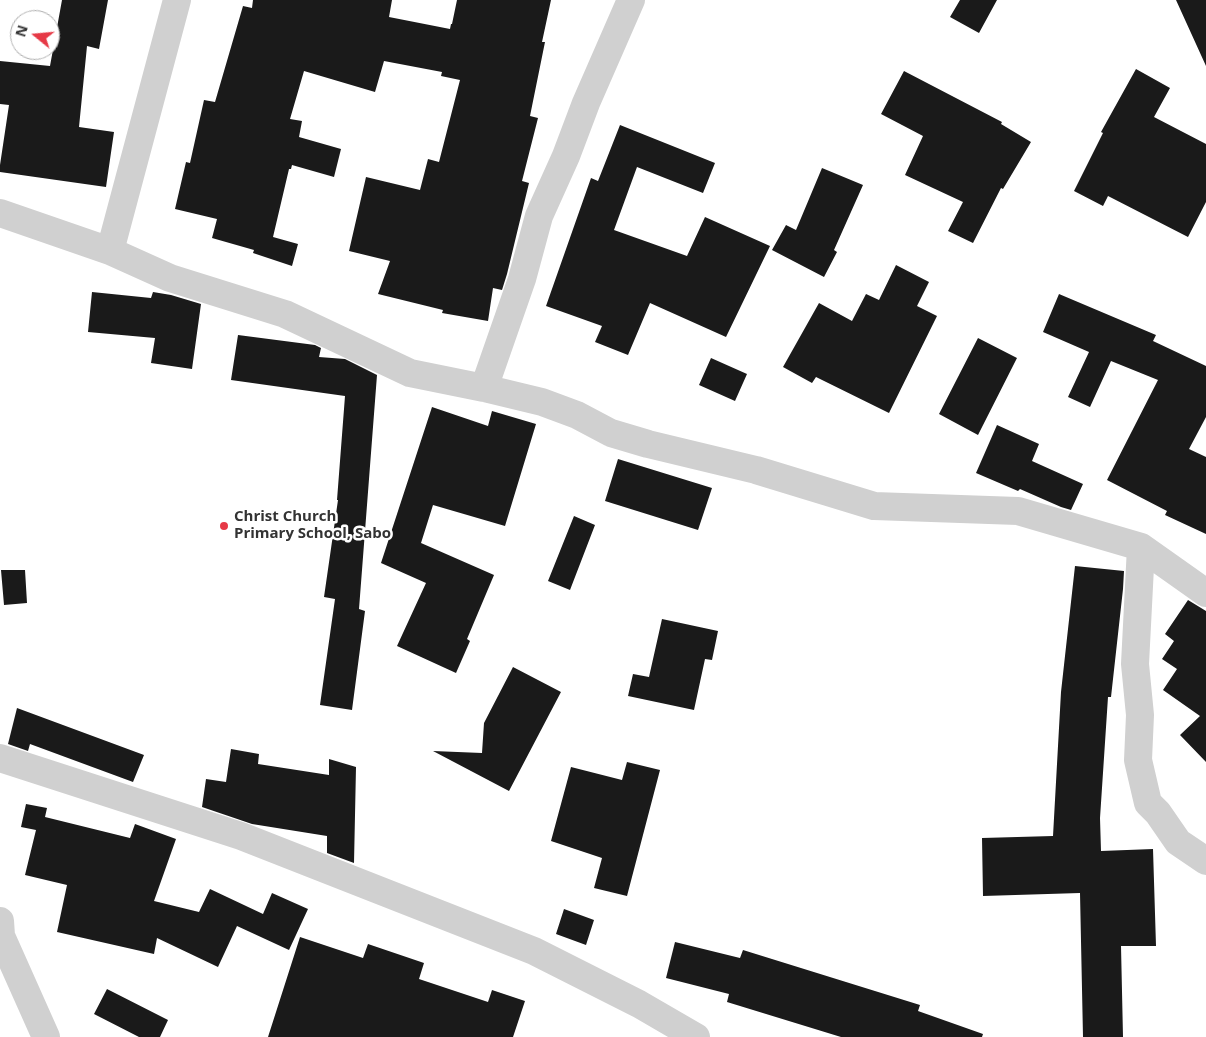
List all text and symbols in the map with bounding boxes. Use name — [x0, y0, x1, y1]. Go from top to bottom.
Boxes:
north arrow — [10, 10, 60, 60]
text: N — [10, 23, 32, 39]
place label: Christ Church Primary School, Sabo — [234, 508, 391, 543]
marker: Christ Church Primary School, Sabo — [218, 520, 230, 532]

